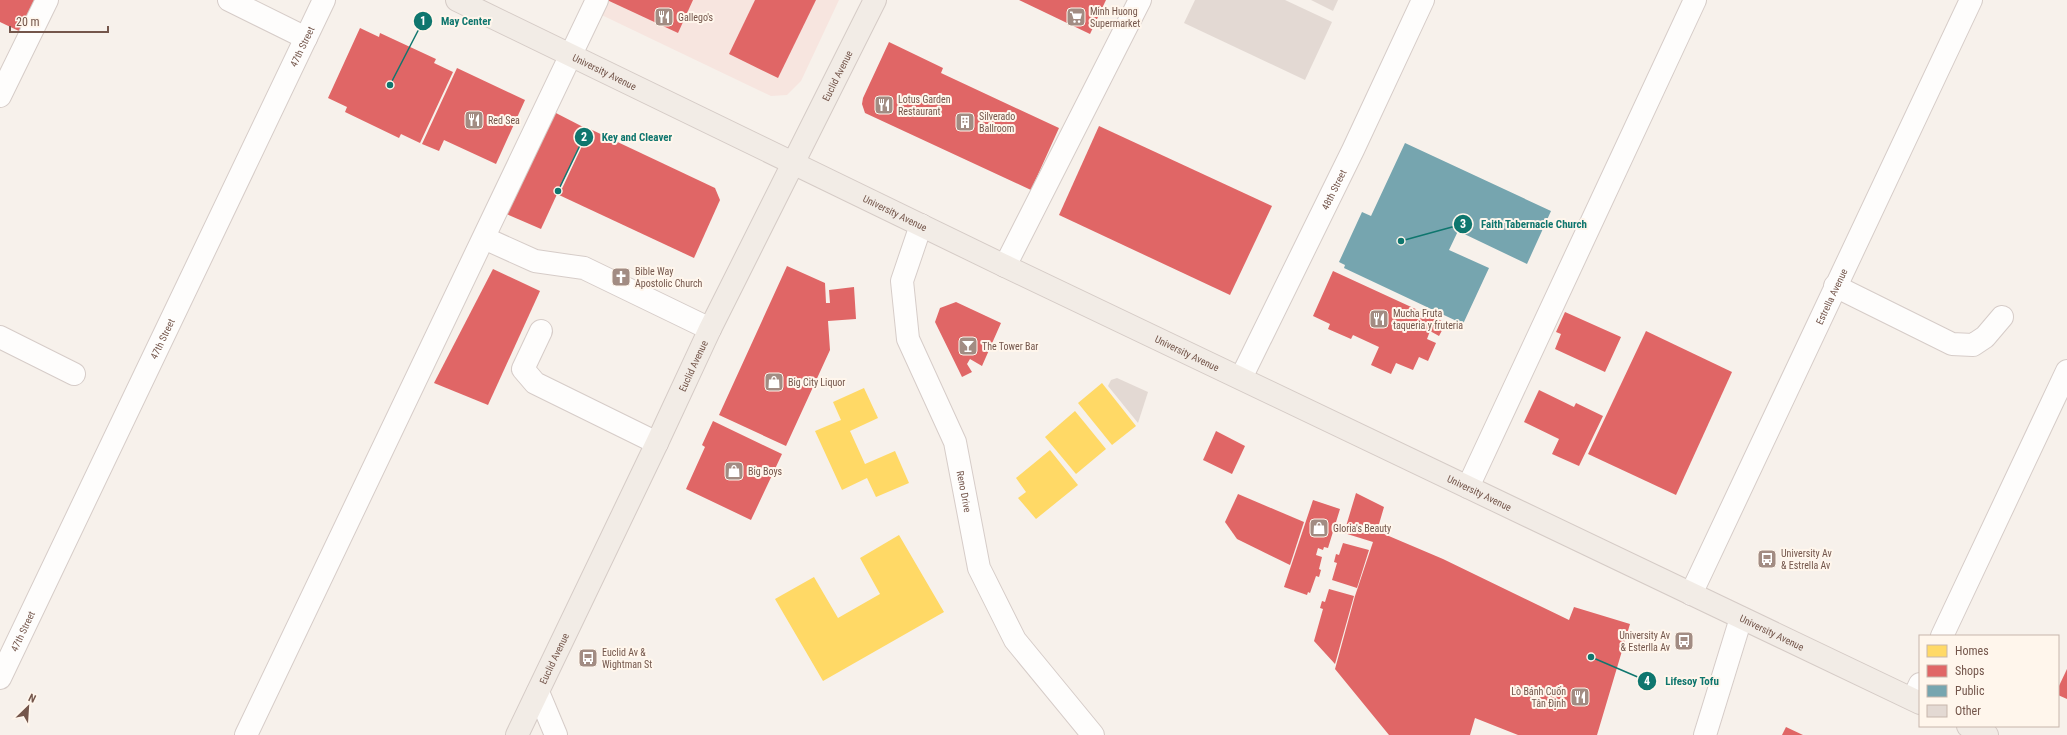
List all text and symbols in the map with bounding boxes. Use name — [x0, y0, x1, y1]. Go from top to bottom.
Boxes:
restaurant icon: Gallego's — [653, 6, 675, 28]
supermarket icon: Minh Huong Supermarket — [1065, 6, 1087, 28]
place label: Minh Huong Supermarket — [1090, 6, 1140, 29]
scale bar — [10, 8, 108, 34]
callout: May Center — [413, 9, 499, 32]
place label: Gallego's — [678, 12, 714, 23]
text: 1 — [420, 14, 426, 28]
text: 20 m — [16, 15, 40, 29]
text: May Center — [441, 15, 491, 28]
street label: 47th Street — [288, 25, 317, 69]
street label: Euclid Avenue — [820, 49, 855, 103]
street label: University Avenue — [571, 52, 638, 92]
restaurant icon: Lotus Garden Restaurant — [873, 94, 895, 116]
place label: Lotus Garden Restaurant — [898, 94, 951, 117]
restaurant icon: Red Sea — [463, 109, 485, 131]
building icon: Silverado Ballroom — [954, 111, 976, 133]
place label: Silverado Ballroom — [979, 111, 1015, 134]
place label: Red Sea — [488, 115, 520, 126]
callout: Key and Cleaver — [574, 125, 680, 148]
text: 2 — [581, 130, 587, 144]
text: Key and Cleaver — [602, 131, 673, 144]
street label: 48th Street — [1320, 168, 1349, 212]
street label: University Avenue — [861, 193, 929, 233]
callout: Faith Tabernacle Church — [1453, 212, 1595, 235]
text: 3 — [1460, 217, 1466, 231]
text: Faith Tabernacle Church — [1481, 218, 1587, 231]
church icon: Bible Way Apostolic Church — [610, 266, 632, 288]
place label: Bible Way Apostolic Church — [635, 266, 703, 289]
street label: Estrella Avenue — [1814, 267, 1850, 326]
restaurant icon: Mucha Fruta taqueria y fruteria — [1368, 308, 1390, 330]
place label: Mucha Fruta taqueria y fruteria — [1393, 308, 1463, 331]
street label: 47th Street — [148, 317, 177, 361]
street label: University Avenue — [1153, 333, 1221, 374]
bar icon: The Tower Bar — [957, 335, 979, 357]
street label: Euclid Avenue — [677, 338, 710, 393]
place label: The Tower Bar — [982, 341, 1038, 352]
shop icon: Big City Liquor — [763, 371, 785, 393]
place label: Big City Liquor — [788, 377, 845, 388]
shop icon: Big Boys — [723, 460, 745, 482]
place label: Big Boys — [748, 466, 783, 477]
street label: Reno Drive — [955, 470, 973, 514]
street label: University Avenue — [1445, 473, 1513, 513]
shop icon: Gloria's Beauty — [1308, 517, 1330, 539]
place label: Gloria's Beauty — [1333, 523, 1391, 534]
bus stop icon: University Av & Estrella Av — [1756, 548, 1778, 570]
place label: University Av & Estrella Av — [1781, 548, 1832, 571]
street label: 47th Street — [9, 609, 37, 653]
street label: University Avenue — [1738, 613, 1806, 653]
place label: University Av & Esterlla Av — [1619, 630, 1671, 653]
bus stop icon: University Av & Esterlla Av — [1673, 630, 1695, 652]
street label: Euclid Avenue — [537, 631, 571, 686]
legend — [1919, 635, 2059, 727]
text: Homes — [1955, 644, 1989, 658]
bus stop icon: Euclid Av & Wightman St — [577, 647, 599, 669]
place label: Euclid Av & Wightman St — [602, 647, 652, 670]
text: Shops — [1955, 664, 1984, 678]
callout: Lifesoy Tofu — [1637, 669, 1727, 692]
text: 4 — [1644, 674, 1650, 688]
text: Lifesoy Tofu — [1665, 675, 1719, 688]
text: Public — [1955, 684, 1985, 698]
place label: Lò Bánh Cuốn Tân Định — [1511, 685, 1566, 710]
restaurant icon: Lò Bánh Cuốn Tân Định — [1569, 686, 1591, 708]
north arrow — [8, 687, 48, 727]
text: N — [26, 691, 38, 706]
text: Other — [1955, 704, 1981, 718]

